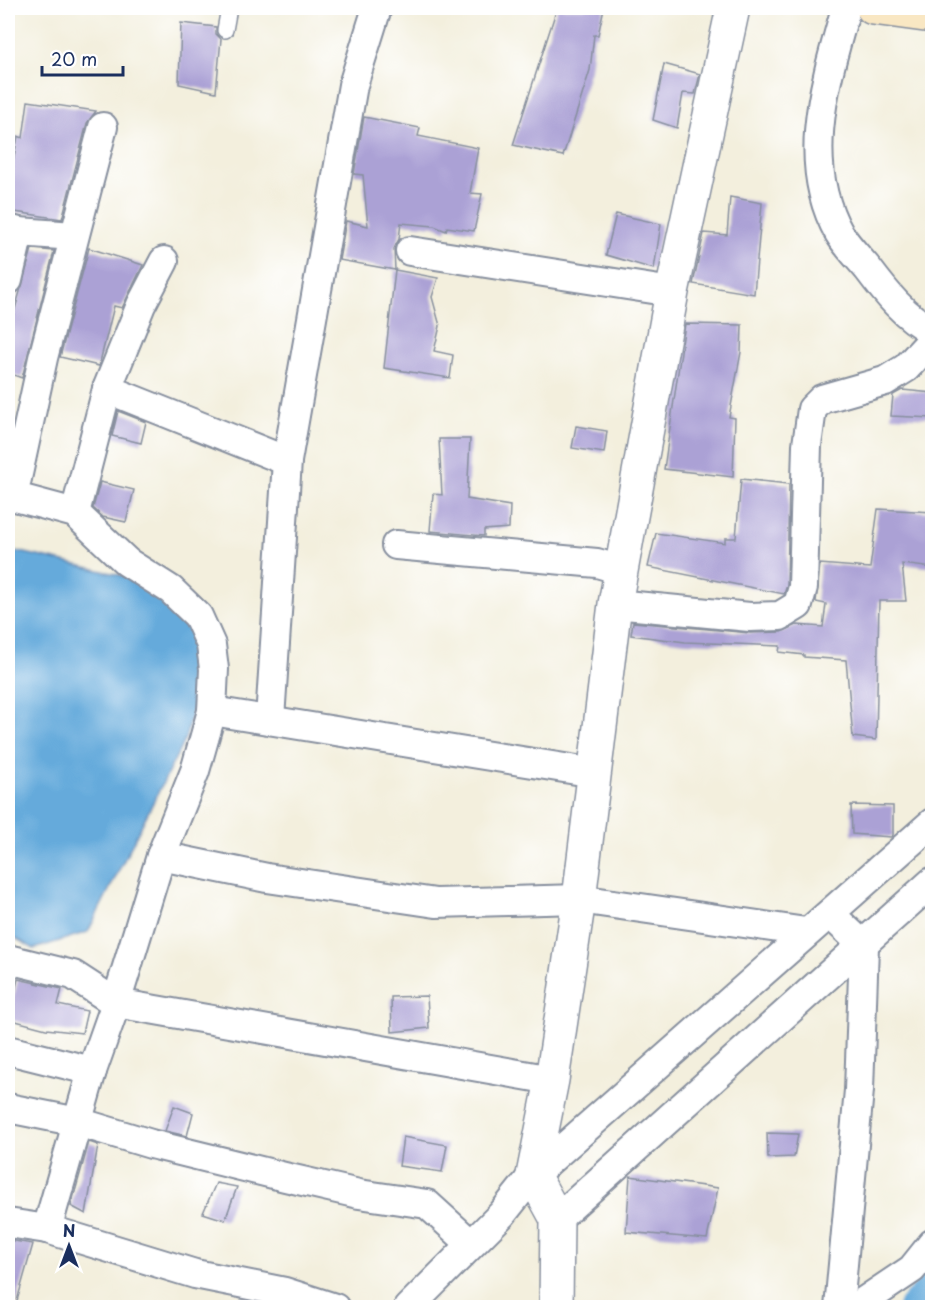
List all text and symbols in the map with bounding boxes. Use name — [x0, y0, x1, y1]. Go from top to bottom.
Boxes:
scale bar — [42, 39, 123, 77]
text: 20 m — [51, 45, 97, 72]
north arrow — [39, 1216, 99, 1276]
text: N — [63, 1218, 75, 1242]

